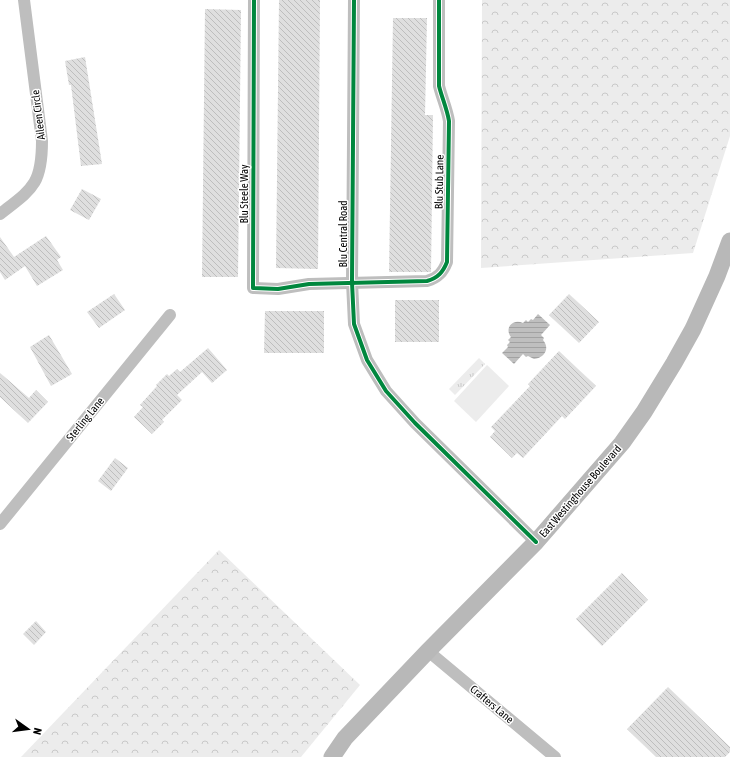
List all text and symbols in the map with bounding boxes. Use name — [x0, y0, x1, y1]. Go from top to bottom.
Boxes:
street label: Aileen Circle — [29, 89, 47, 141]
street label: Blu Stub Lane — [433, 155, 445, 209]
street label: Blu Steele Way — [238, 164, 250, 224]
street label: Blu Central Road — [337, 201, 349, 267]
street label: Sterling Lane — [64, 395, 106, 443]
street label: East Westinghouse Boulevard — [537, 442, 623, 540]
street label: Crafters Lane — [468, 683, 516, 725]
north arrow — [8, 709, 48, 749]
text: N — [31, 727, 44, 736]

